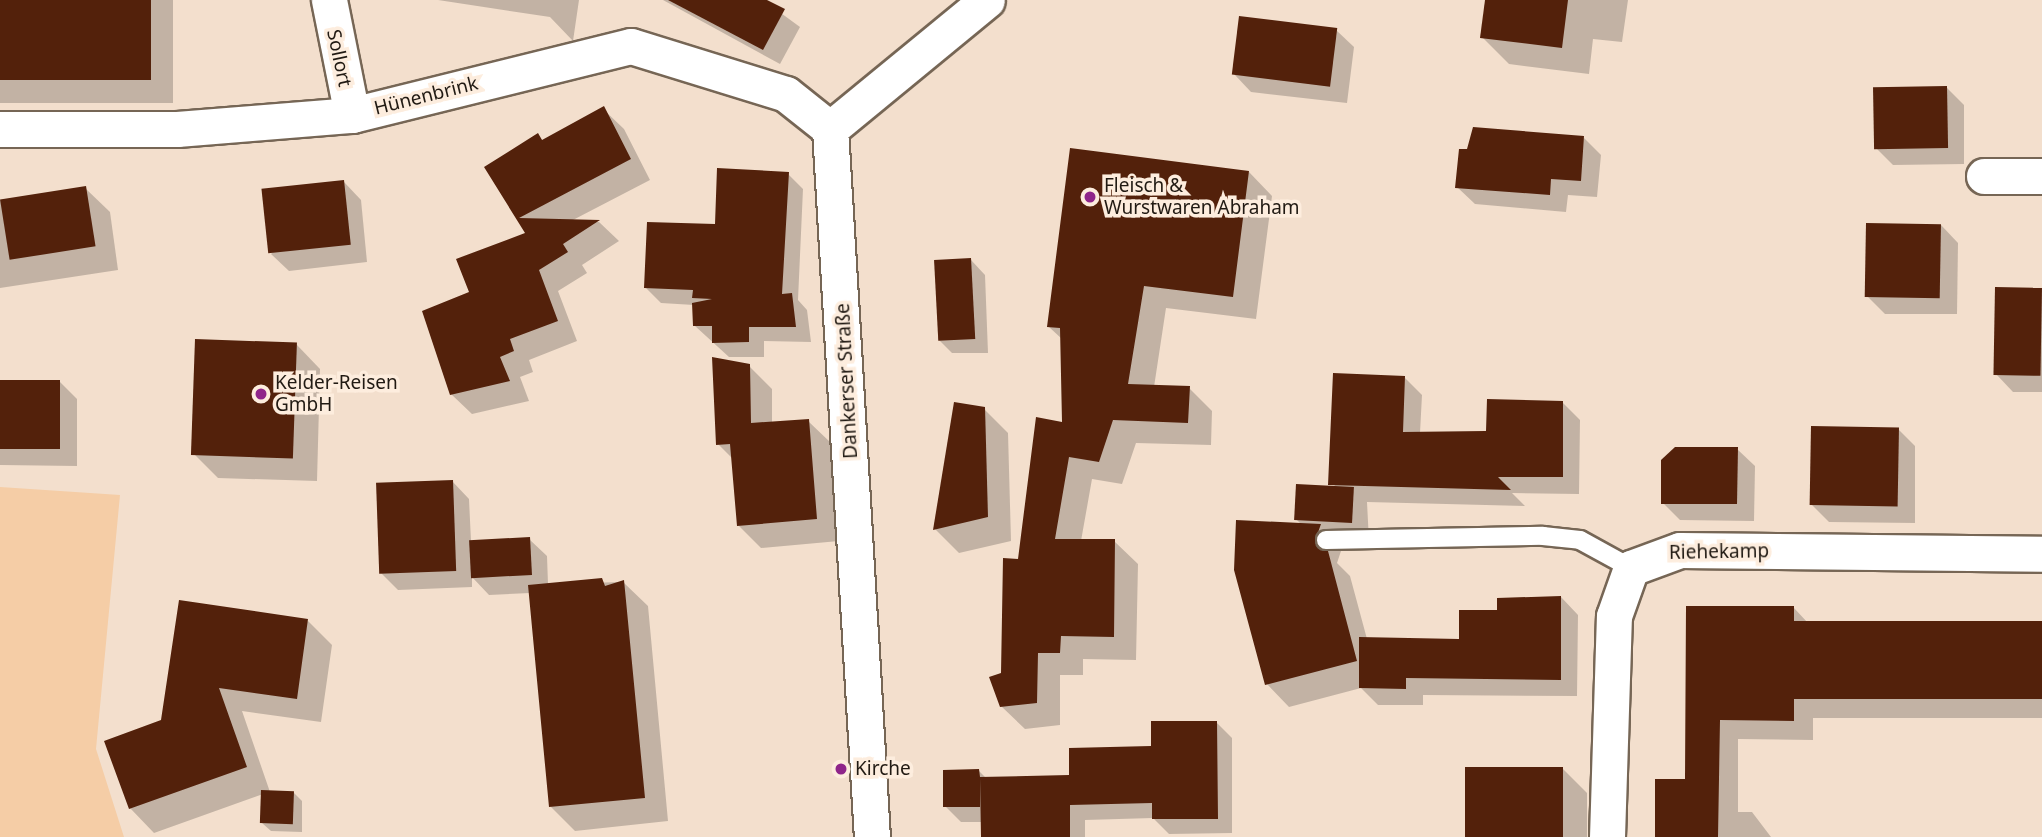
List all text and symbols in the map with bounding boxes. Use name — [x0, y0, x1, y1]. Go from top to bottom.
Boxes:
street label: Sollort — [322, 27, 356, 89]
street label: Hünenbrink — [372, 72, 480, 120]
place label: Fleisch & Wurstwaren Abraham — [1104, 175, 1300, 219]
marker: Fleisch & Wurstwaren Abraham — [1082, 189, 1098, 205]
street label: Dankerser Straße — [832, 303, 862, 459]
place label: Kelder-Reisen GmbH — [275, 372, 398, 416]
marker: Kelder-Reisen GmbH — [253, 386, 269, 402]
street label: Riehekamp — [1669, 540, 1769, 564]
place label: Kirche — [855, 758, 911, 780]
marker: Kirche — [833, 761, 849, 777]

